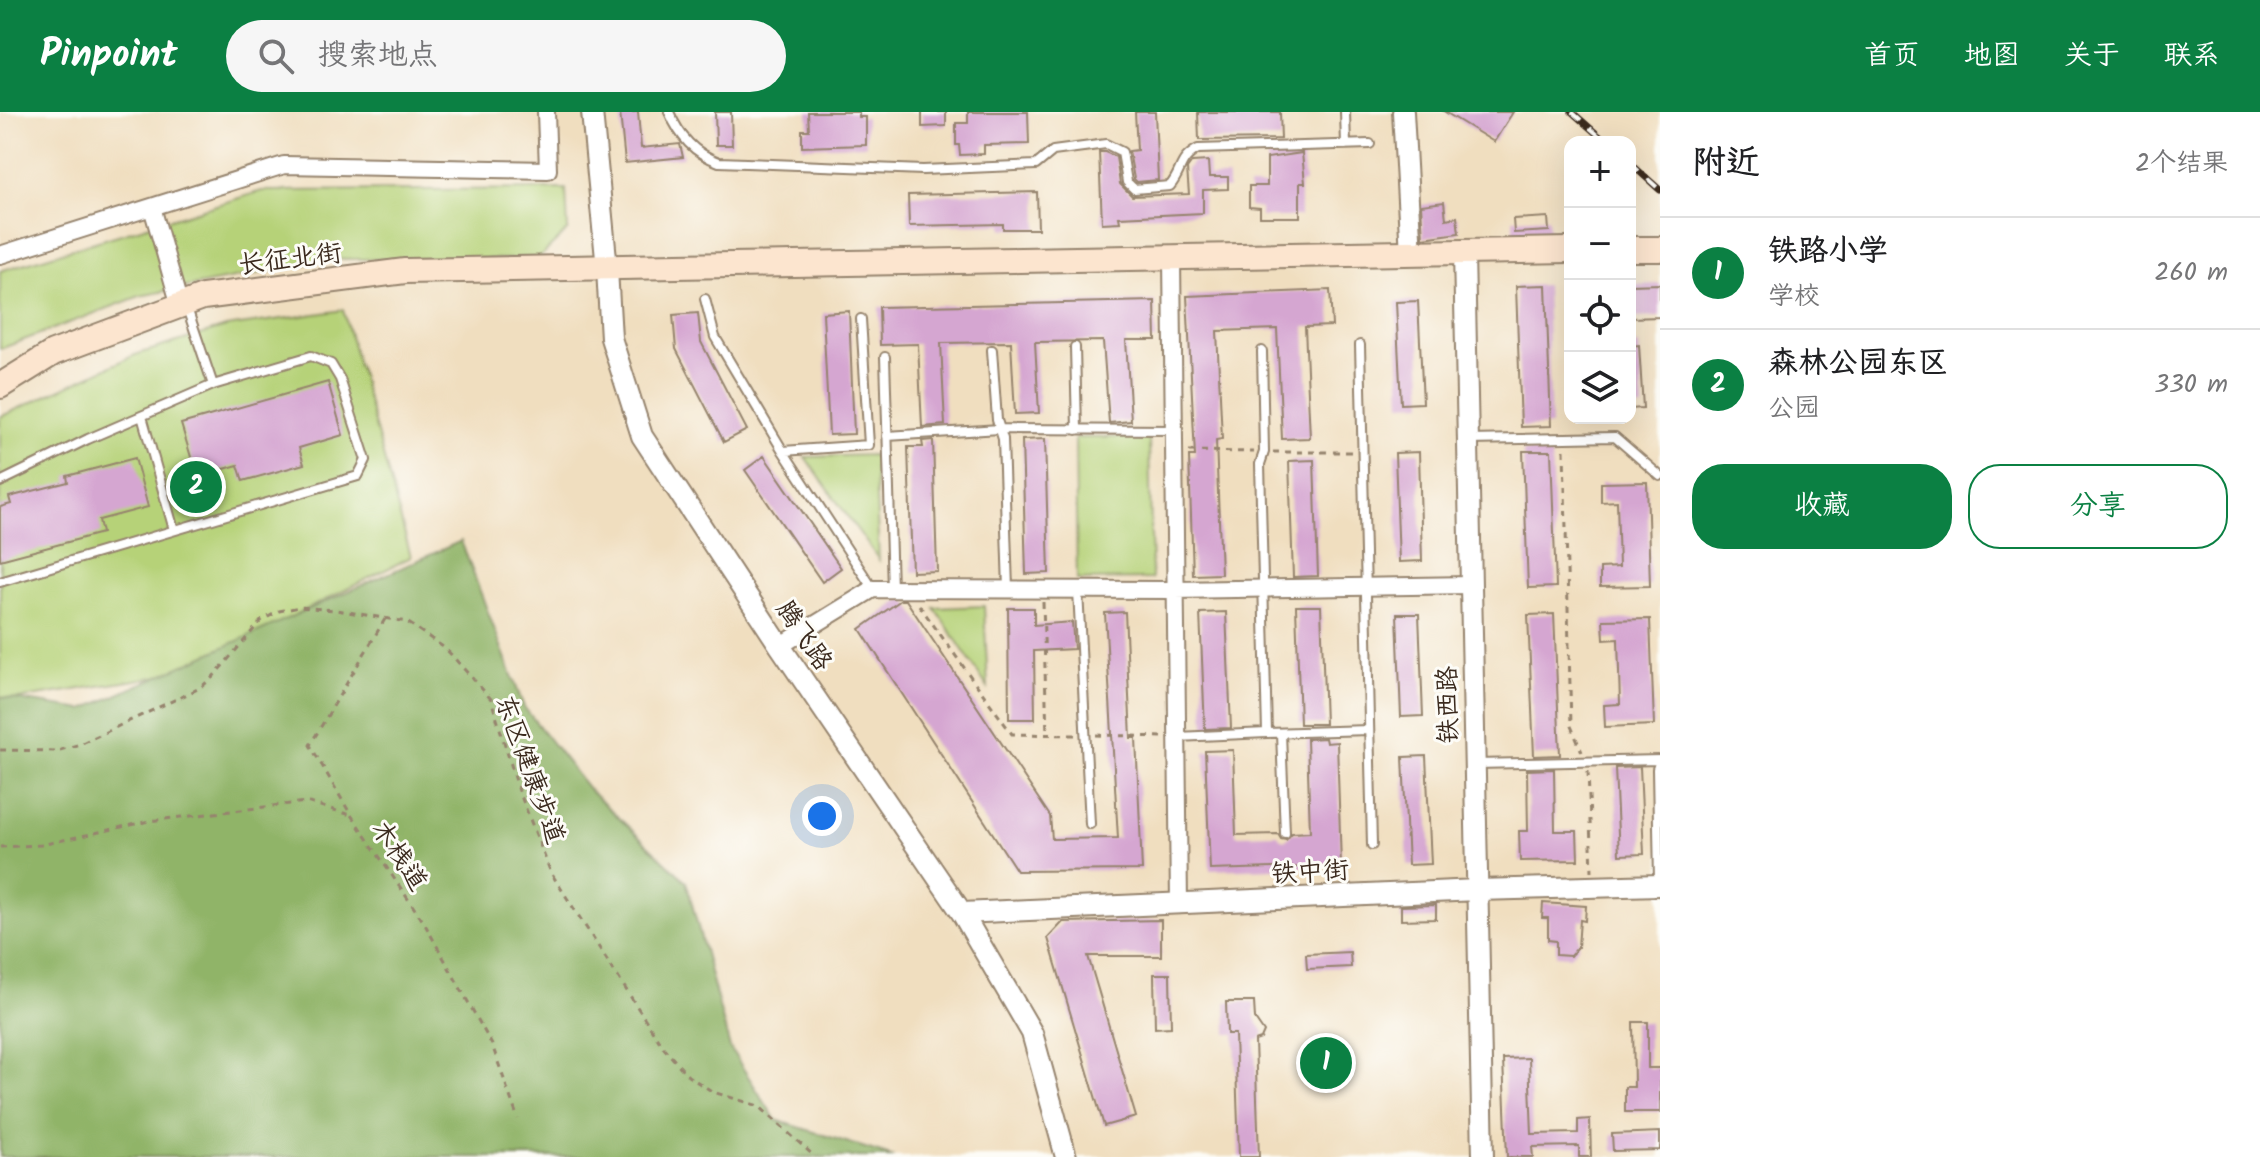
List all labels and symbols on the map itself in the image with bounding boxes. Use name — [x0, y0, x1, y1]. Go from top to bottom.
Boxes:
street label: 长征北街 — [236, 233, 344, 287]
pin: 2 — [170, 457, 222, 517]
street label: 腾飞路 — [764, 592, 843, 680]
street label: 铁西路 — [1427, 666, 1471, 744]
street label: 东区健康步道 — [483, 689, 576, 850]
your location — [802, 796, 842, 836]
street label: 木栈道 — [359, 812, 438, 900]
street label: 铁中街 — [1270, 850, 1350, 896]
pin: 1 — [1300, 1033, 1352, 1093]

